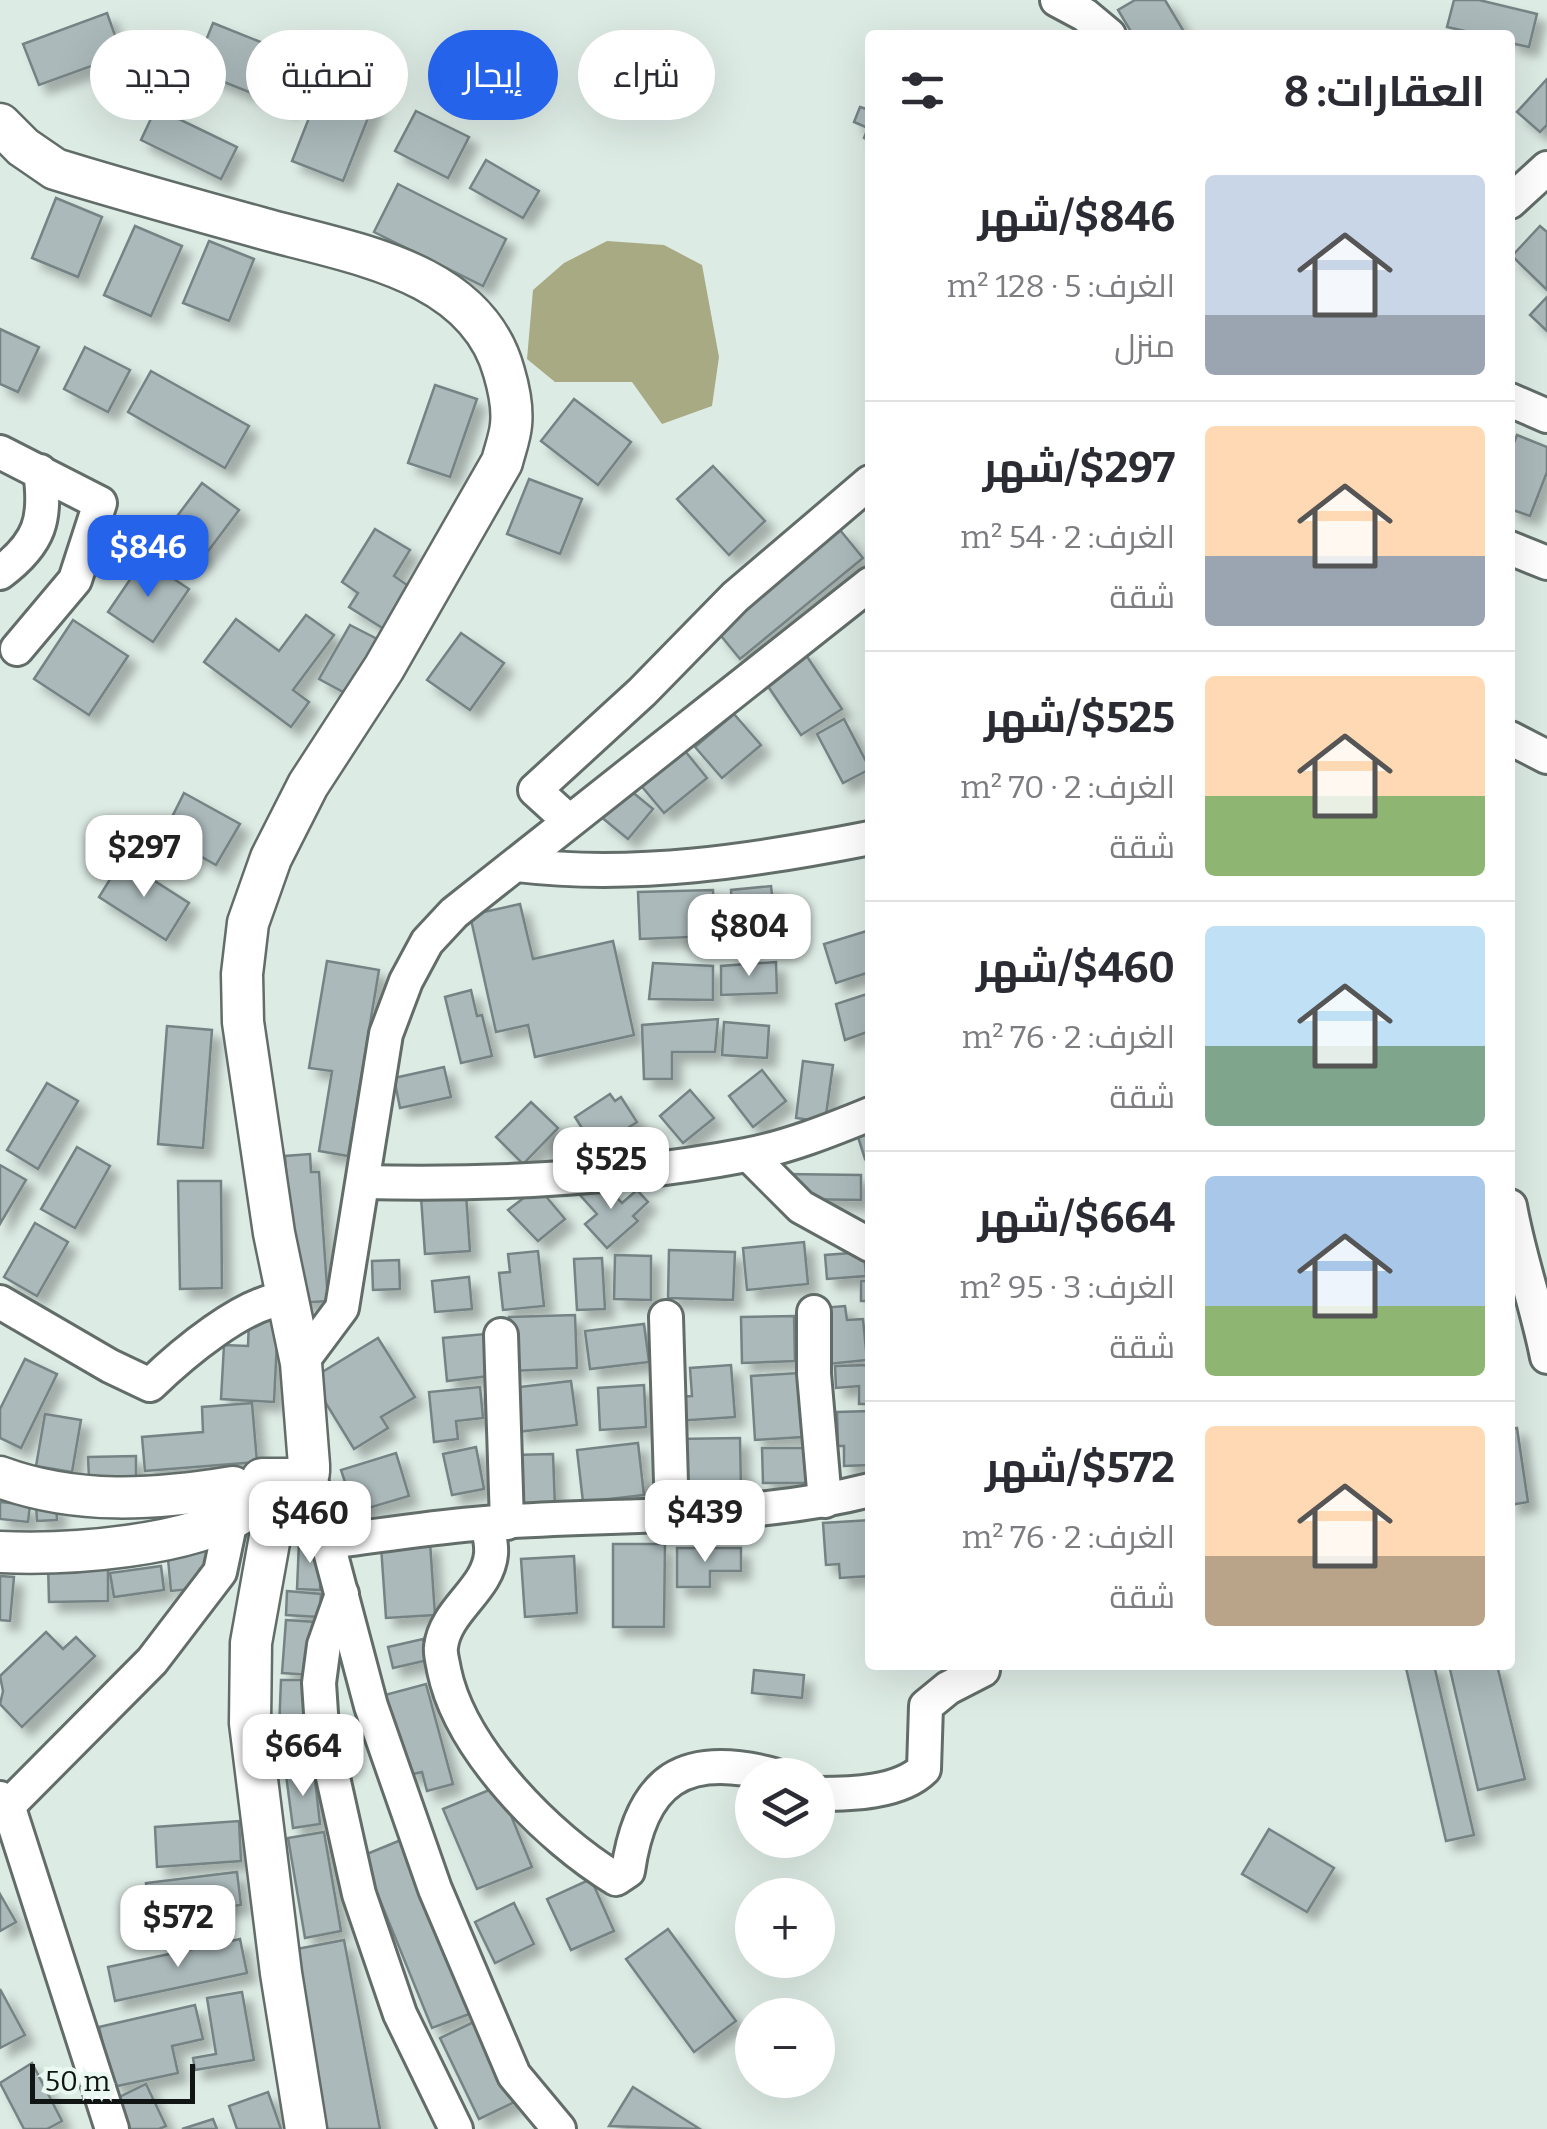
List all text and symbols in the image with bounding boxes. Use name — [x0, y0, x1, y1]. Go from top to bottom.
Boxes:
chip: جديد — [90, 30, 226, 120]
chip: تصفية — [246, 30, 408, 120]
chip: إيجار — [428, 30, 558, 120]
chip: شراء — [578, 30, 715, 120]
icon: filters — [895, 63, 950, 118]
text: العقارات: 8 — [1284, 67, 1485, 117]
text: $846/شهر — [977, 192, 1175, 242]
icon: home — [1285, 215, 1405, 335]
text: الغرف: 5 · 128 m² — [947, 267, 1175, 305]
text: منزل — [1114, 327, 1175, 365]
text: $297/شهر — [983, 443, 1175, 493]
icon: home — [1285, 466, 1405, 586]
pin: $846 — [89, 515, 207, 600]
text: الغرف: 2 · 54 m² — [960, 518, 1175, 556]
text: $846 — [109, 528, 187, 566]
text: شقة — [1110, 578, 1175, 616]
text: $525/شهر — [984, 693, 1175, 743]
icon: home — [1285, 716, 1405, 836]
text: الغرف: 2 · 70 m² — [960, 768, 1175, 806]
pin: $297 — [85, 815, 203, 900]
text: $297 — [107, 828, 181, 866]
text: شقة — [1110, 828, 1175, 866]
pin: $804 — [690, 894, 808, 979]
text: $804 — [710, 907, 788, 945]
text: $460/شهر — [976, 943, 1175, 993]
icon: home — [1285, 966, 1405, 1086]
text: الغرف: 2 · 76 m² — [962, 1018, 1175, 1056]
text: شقة — [1110, 1078, 1175, 1116]
pin: $525 — [552, 1127, 670, 1212]
text: $525 — [575, 1140, 647, 1178]
text: $664/شهر — [978, 1193, 1175, 1243]
icon: home — [1285, 1216, 1405, 1336]
text: الغرف: 3 · 95 m² — [959, 1268, 1175, 1306]
text: شقة — [1110, 1328, 1175, 1366]
text: $572/شهر — [985, 1443, 1175, 1493]
icon: home — [1285, 1466, 1405, 1586]
pin: $439 — [646, 1480, 764, 1565]
pin: $460 — [251, 1481, 369, 1566]
text: $439 — [667, 1493, 743, 1531]
text: $460 — [271, 1494, 349, 1532]
text: الغرف: 2 · 76 m² — [962, 1518, 1175, 1556]
text: شقة — [1110, 1578, 1175, 1616]
pin: $664 — [244, 1714, 362, 1799]
text: $664 — [265, 1727, 341, 1765]
map controls — [735, 1758, 835, 2098]
button: layers — [735, 1758, 835, 1858]
button: + — [735, 1878, 835, 1978]
pin: $572 — [119, 1885, 237, 1970]
text: $572 — [142, 1898, 214, 1936]
button: − — [735, 1998, 835, 2098]
scale bar — [30, 2059, 195, 2104]
text: 50 m — [45, 2065, 110, 2098]

